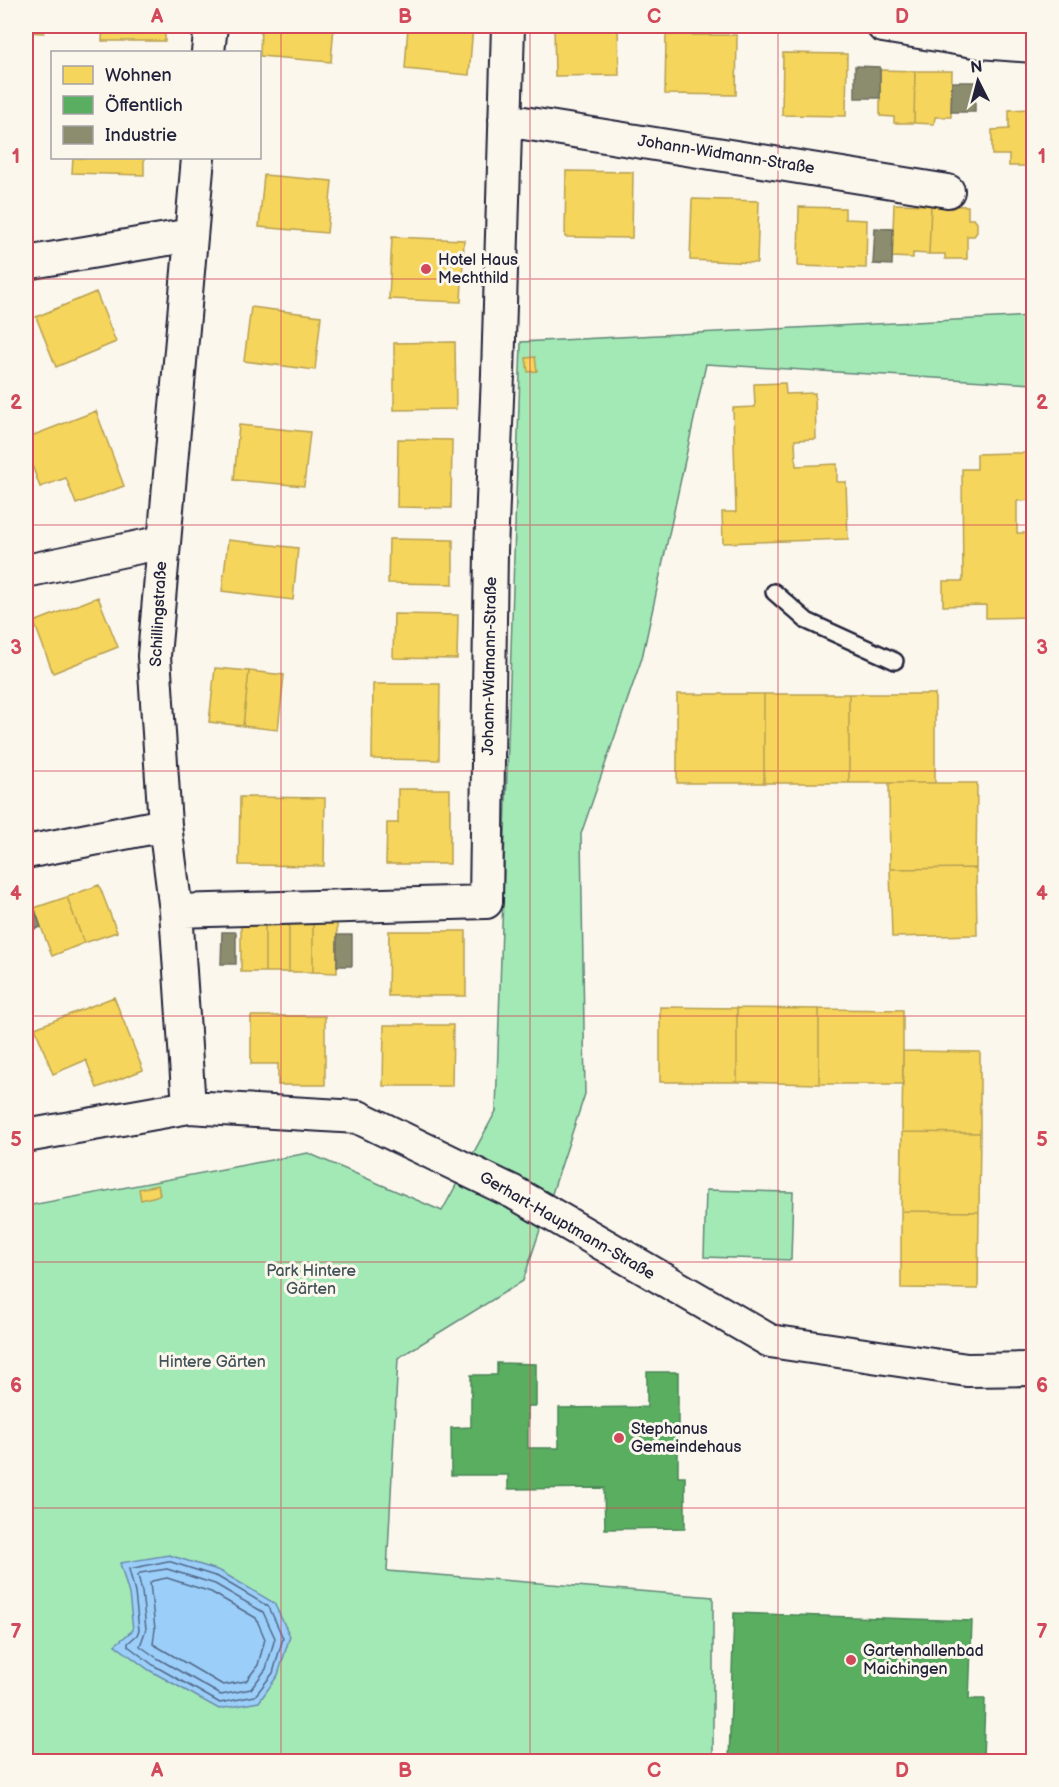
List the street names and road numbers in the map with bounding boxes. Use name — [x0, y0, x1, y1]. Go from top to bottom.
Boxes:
street label: Johann-Widmann-Straße — [636, 132, 816, 178]
street label: Schillingstraße — [147, 560, 171, 667]
street label: Johann-Widmann-Straße — [479, 576, 501, 756]
street label: Gerhart-Hauptmann-Straße — [476, 1168, 658, 1284]

